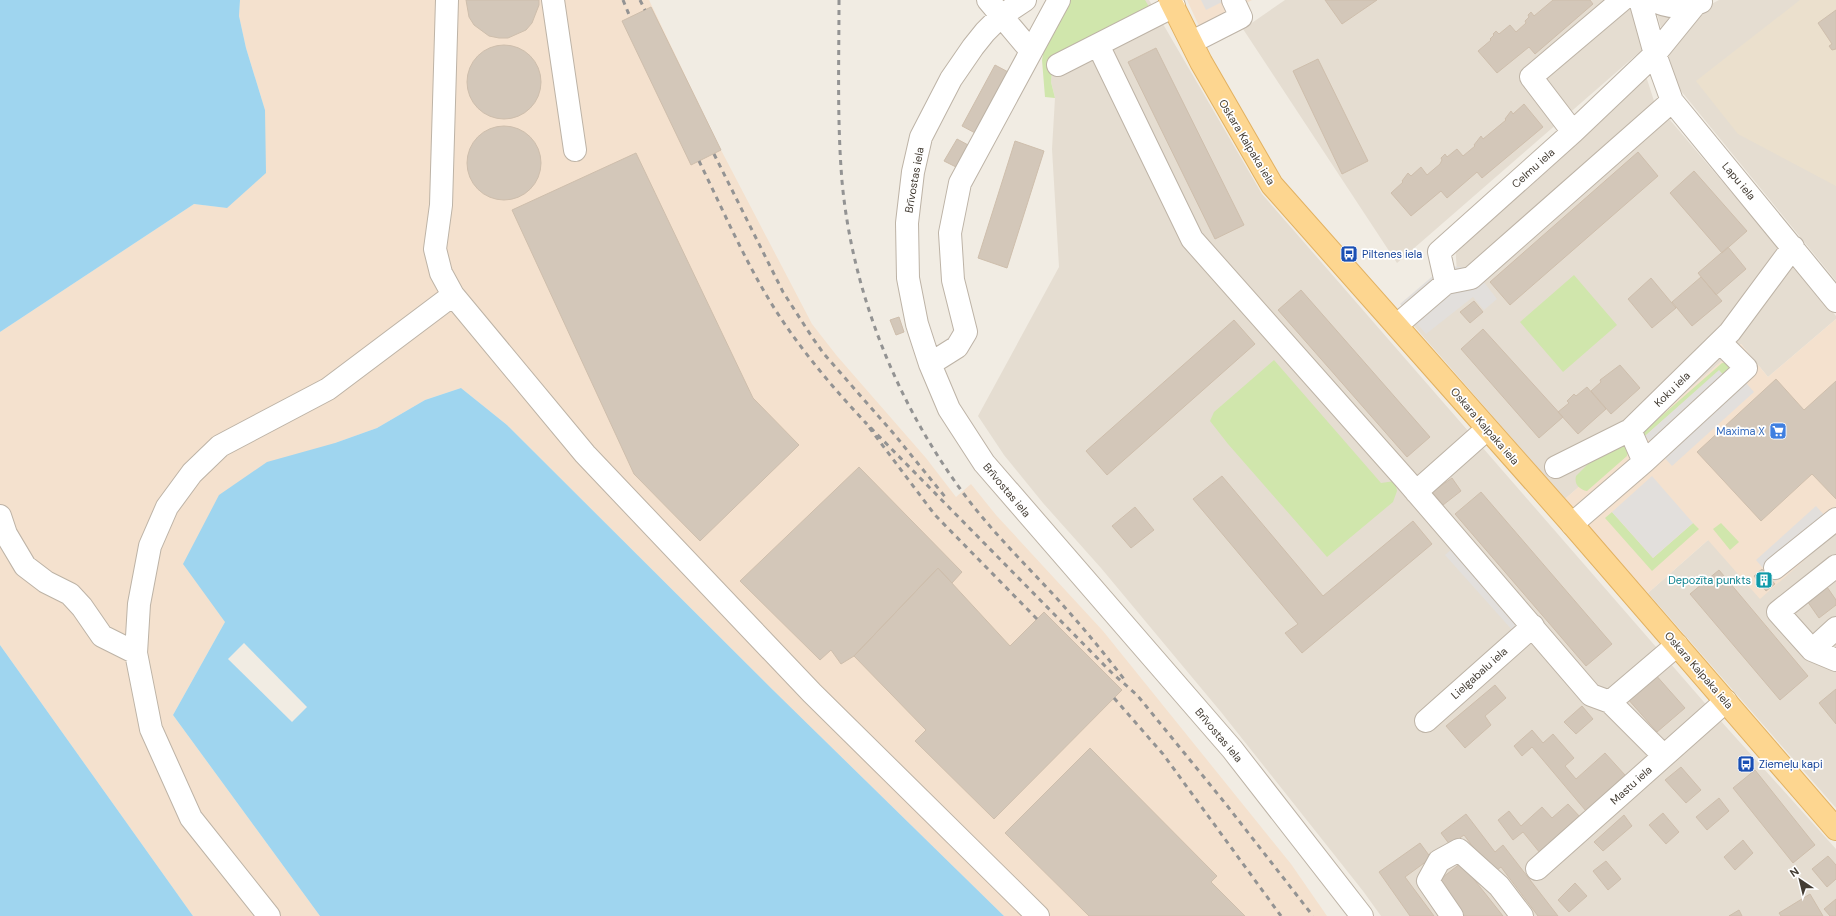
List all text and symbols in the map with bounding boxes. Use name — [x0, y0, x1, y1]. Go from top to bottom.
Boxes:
street label: Oskara Kalpaka iela — [1216, 97, 1278, 187]
street label: Celmu iela — [1509, 145, 1557, 191]
street label: Brīvostas iela — [901, 146, 927, 214]
street label: Lapu iela — [1719, 159, 1759, 203]
bus stop icon: Piltenes iela — [1339, 244, 1359, 264]
place label: Piltenes iela — [1362, 247, 1422, 261]
street label: Koku iela — [1651, 368, 1693, 410]
street label: Oskara Kalpaka iela — [1448, 385, 1522, 467]
supermarket icon: Maxima X — [1768, 421, 1788, 441]
place label: Maxima X — [1716, 424, 1765, 438]
street label: Brīvostas iela — [980, 460, 1034, 520]
building icon: Depozīta punkts — [1754, 570, 1774, 590]
place label: Depozīta punkts — [1668, 573, 1751, 587]
street label: Oskara Kalpaka iela — [1662, 629, 1736, 711]
street label: Lielgabalu iela — [1448, 644, 1510, 702]
street label: Brīvostas iela — [1192, 705, 1246, 765]
bus stop icon: Ziemeļu kapi — [1736, 754, 1756, 774]
place label: Ziemeļu kapi — [1759, 757, 1823, 771]
street label: Mastu iela — [1607, 763, 1655, 807]
north arrow — [1780, 860, 1820, 900]
text: N — [1787, 864, 1802, 880]

